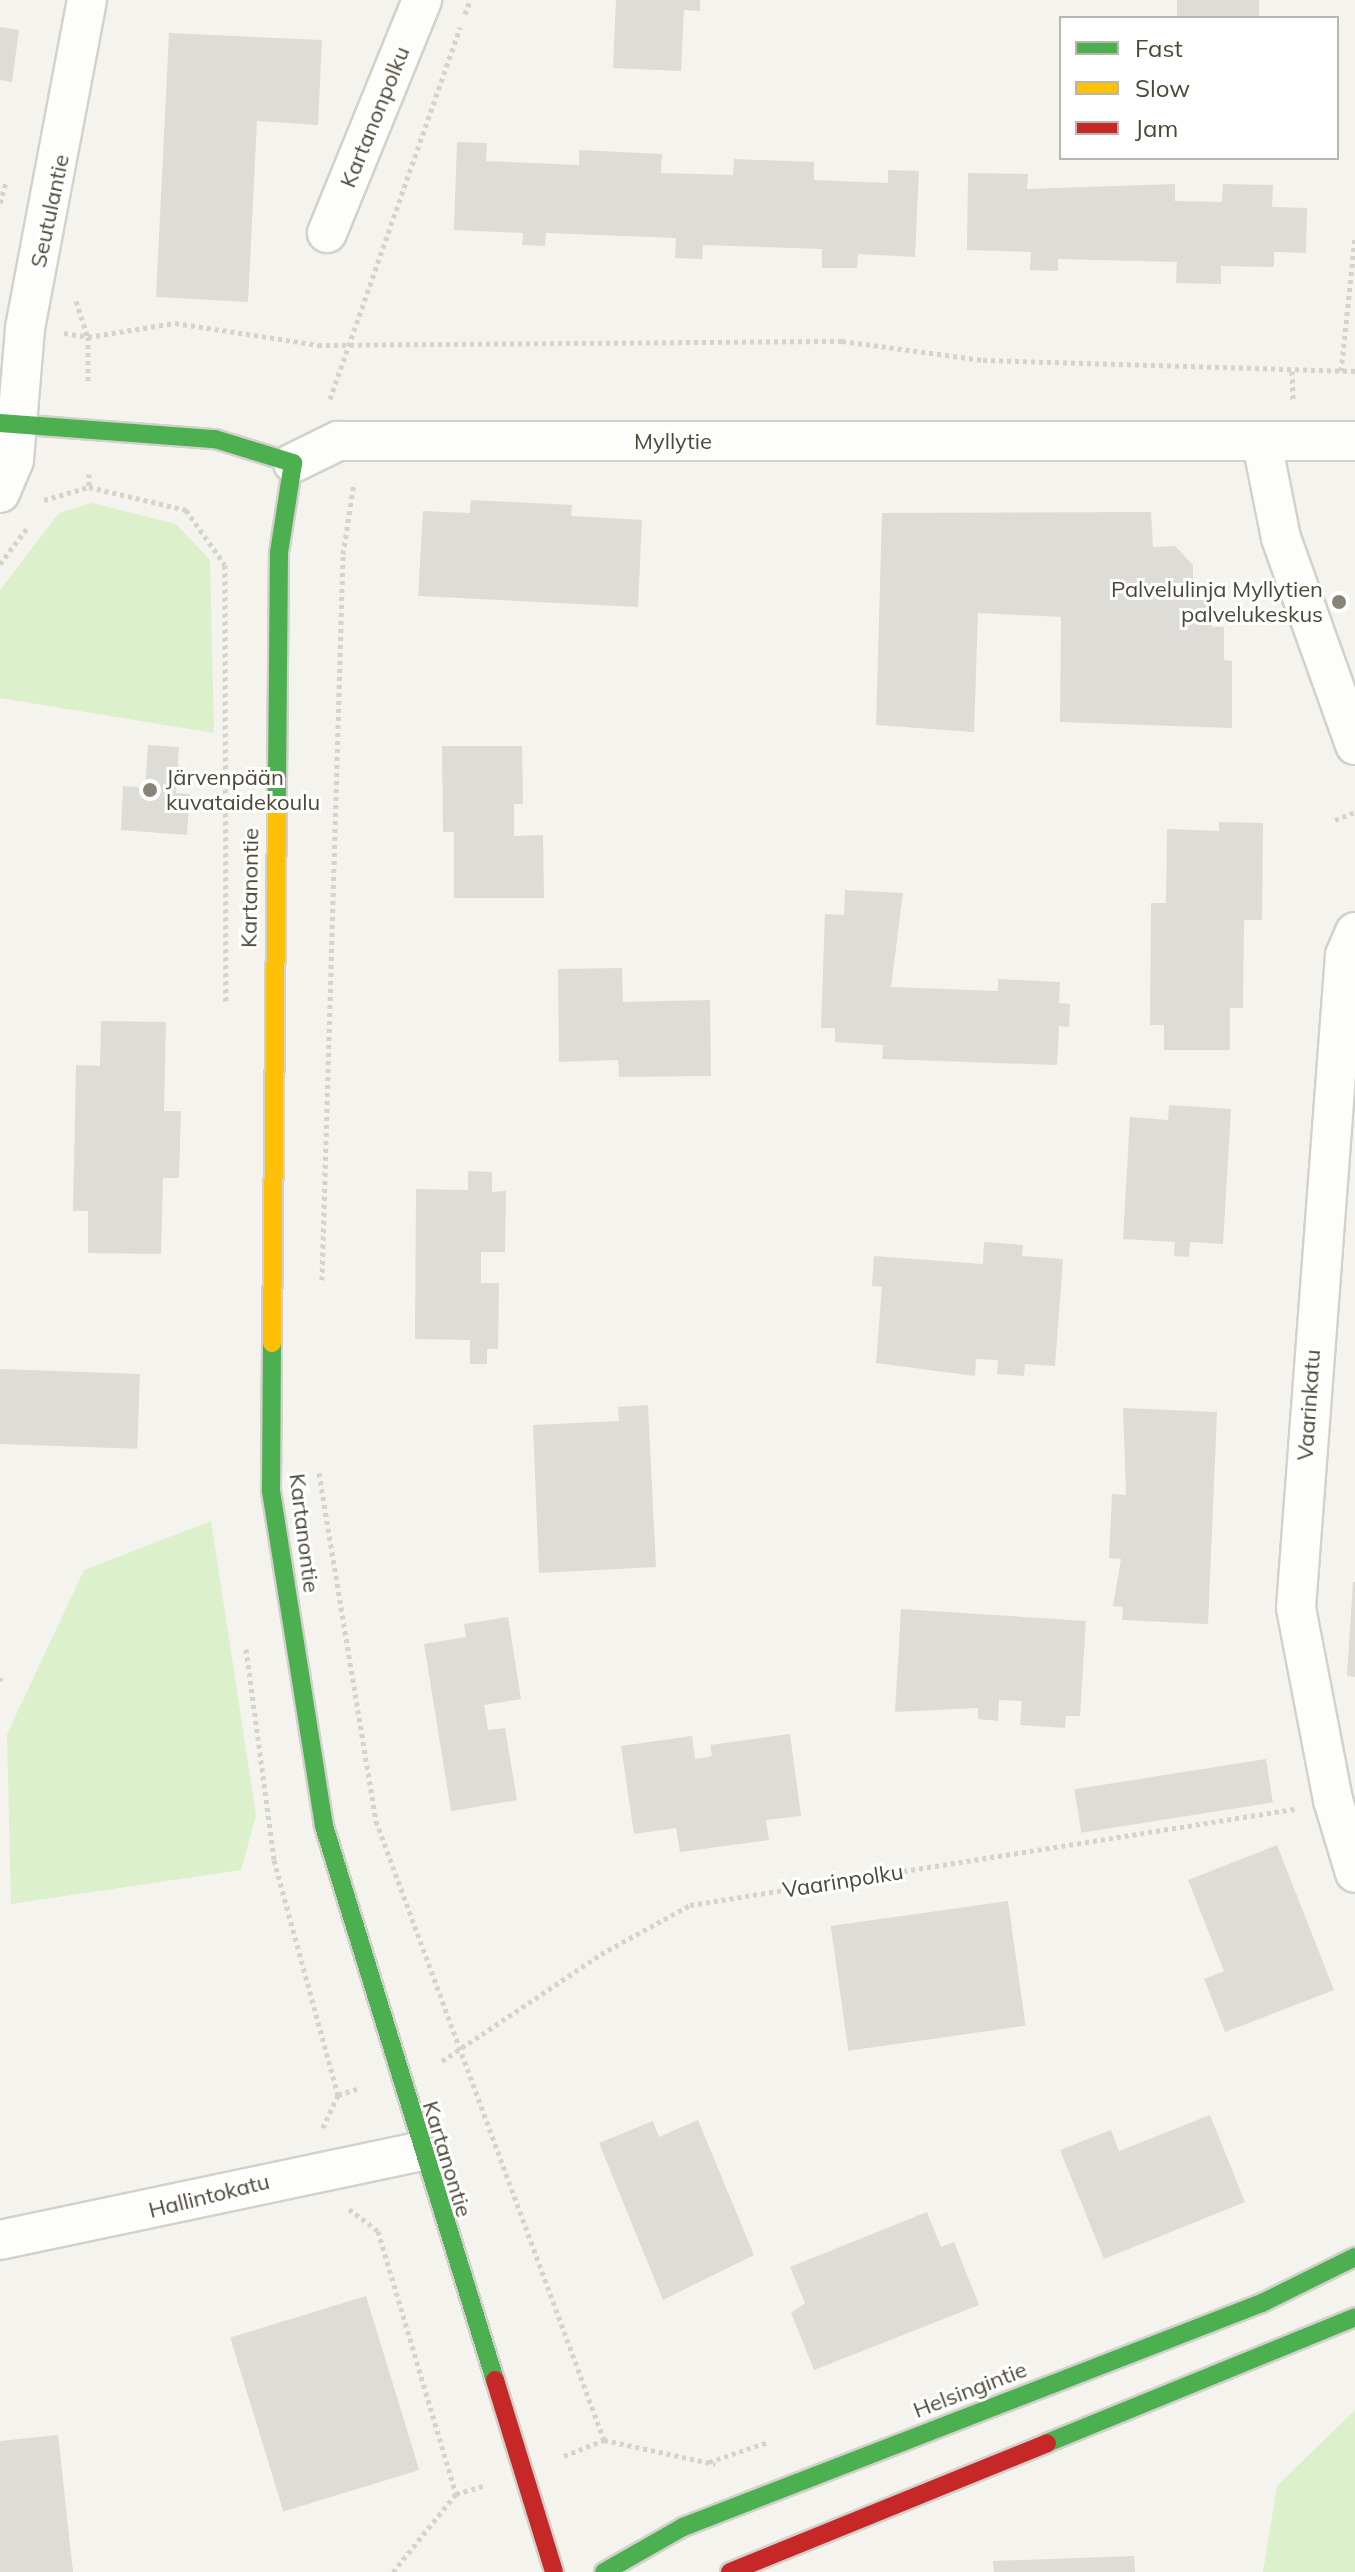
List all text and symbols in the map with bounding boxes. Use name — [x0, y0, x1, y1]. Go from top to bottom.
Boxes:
legend — [1059, 16, 1339, 160]
text: Fast — [1135, 33, 1183, 63]
street label: Kartanonpolku — [335, 43, 415, 191]
text: Slow — [1135, 73, 1190, 103]
text: Jam — [1135, 113, 1178, 143]
street label: Seutulantie — [25, 152, 75, 270]
street label: Myllytie — [634, 429, 712, 455]
place label: Palvelulinja Myllytien palvelukeskus — [1111, 576, 1323, 628]
marker: Palvelulinja Myllytien palvelukeskus — [1330, 593, 1348, 611]
place label: Järvenpään kuvataidekoulu — [166, 764, 320, 816]
marker: Järvenpään kuvataidekoulu — [141, 781, 159, 799]
street label: Kartanontie — [236, 828, 264, 948]
street label: Vaarinkatu — [1292, 1349, 1326, 1461]
street label: Kartanontie — [284, 1472, 324, 1594]
street label: Vaarinpolku — [781, 1858, 905, 1904]
street label: Kartanontie — [417, 2098, 477, 2220]
street label: Hallintokatu — [146, 2168, 272, 2224]
street label: Helsingintie — [910, 2356, 1030, 2424]

